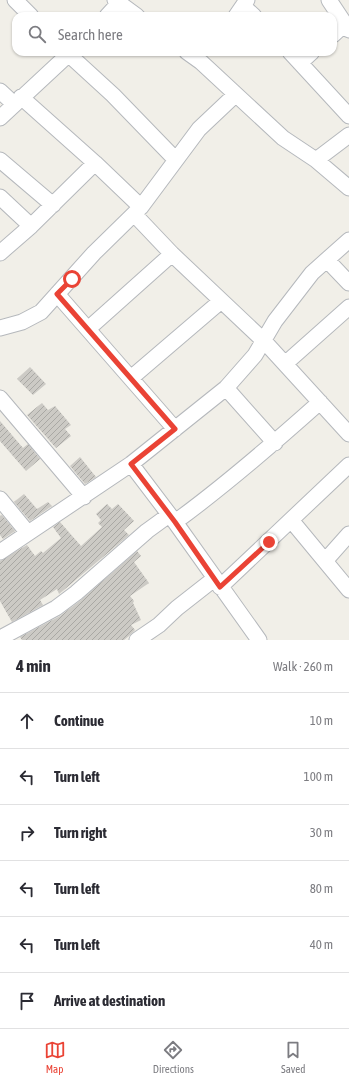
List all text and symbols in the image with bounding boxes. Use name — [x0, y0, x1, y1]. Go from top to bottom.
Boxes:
search box — [12, 12, 337, 56]
icon: search — [26, 23, 48, 45]
text: Search here — [58, 26, 123, 43]
route start — [63, 270, 81, 288]
route end — [260, 533, 278, 551]
text: 4 min — [16, 656, 51, 676]
text: Walk · 260 m — [273, 659, 333, 674]
icon: ahead — [16, 710, 38, 732]
text: Continue — [54, 712, 104, 729]
text: 10 m — [310, 713, 333, 728]
icon: left — [16, 766, 38, 788]
text: Turn left — [54, 768, 100, 785]
text: 100 m — [304, 769, 333, 784]
icon: right — [16, 822, 38, 844]
text: Turn right — [54, 824, 107, 841]
text: 30 m — [310, 825, 333, 840]
icon: left — [16, 878, 38, 900]
text: Turn left — [54, 880, 100, 897]
text: 80 m — [310, 881, 333, 896]
icon: left — [16, 934, 38, 956]
text: Turn left — [54, 936, 100, 953]
text: 40 m — [310, 937, 333, 952]
icon: arrive — [16, 990, 38, 1012]
text: Arrive at destination — [54, 992, 165, 1009]
tab: Map — [44, 1039, 66, 1075]
tab: Directions — [153, 1039, 194, 1075]
tab: Saved — [281, 1039, 305, 1075]

